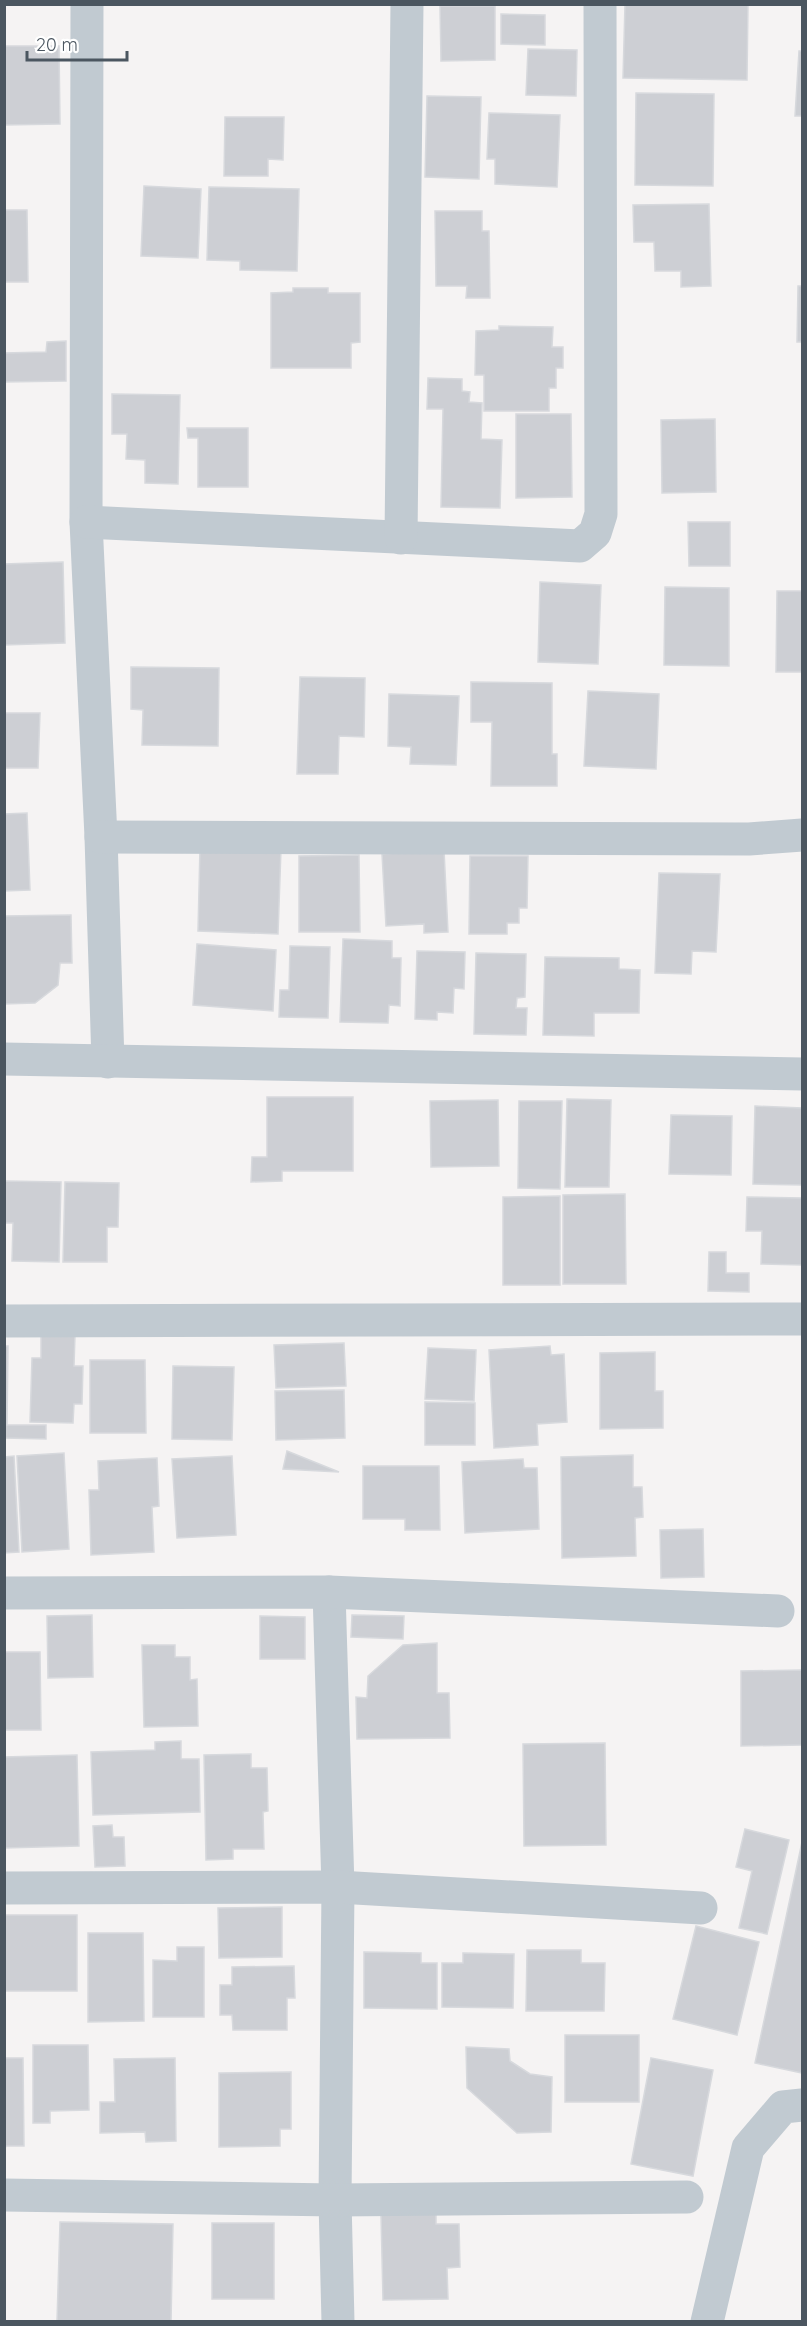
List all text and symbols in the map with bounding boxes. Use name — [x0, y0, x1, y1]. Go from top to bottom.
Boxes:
scale bar — [27, 24, 128, 62]
text: 20 m — [36, 33, 78, 56]

